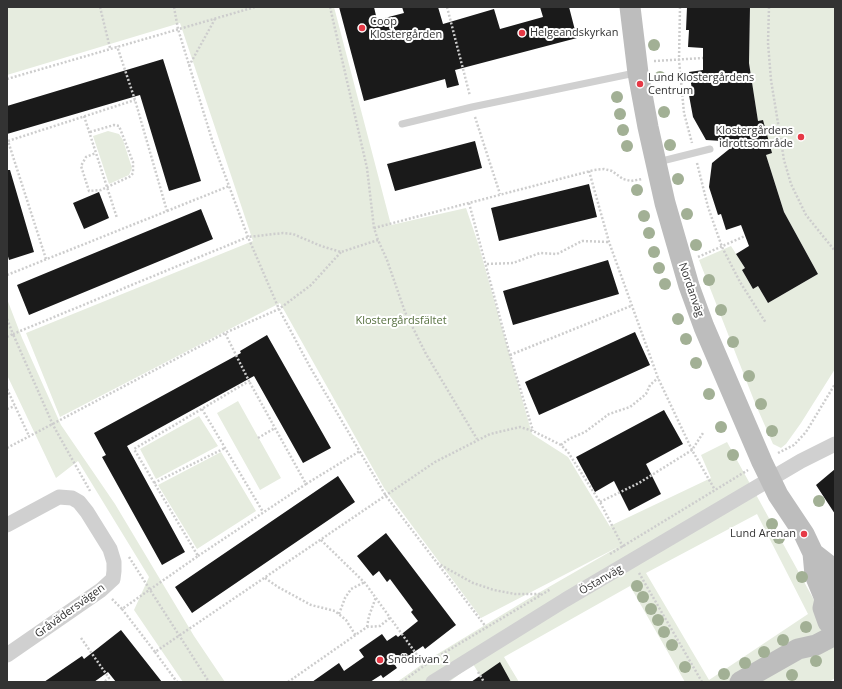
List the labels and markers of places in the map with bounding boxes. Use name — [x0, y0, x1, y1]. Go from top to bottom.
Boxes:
place label: Coop Klostergården — [370, 15, 442, 41]
marker: Coop Klostergården — [357, 23, 367, 33]
place label: Helgeandskyrkan — [530, 26, 618, 40]
marker: Helgeandskyrkan — [517, 28, 527, 38]
place label: Lund Klostergårdens Centrum — [648, 71, 754, 97]
marker: Lund Klostergårdens Centrum — [635, 79, 645, 89]
place label: Klostergårdens idrottsområde — [716, 124, 793, 150]
marker: Klostergårdens idrottsområde — [796, 132, 806, 142]
place label: Lund Arenan — [730, 527, 796, 541]
marker: Lund Arenan — [799, 529, 809, 539]
place label: Snödrivan 2 — [388, 653, 449, 667]
marker: Snödrivan 2 — [375, 655, 385, 665]

